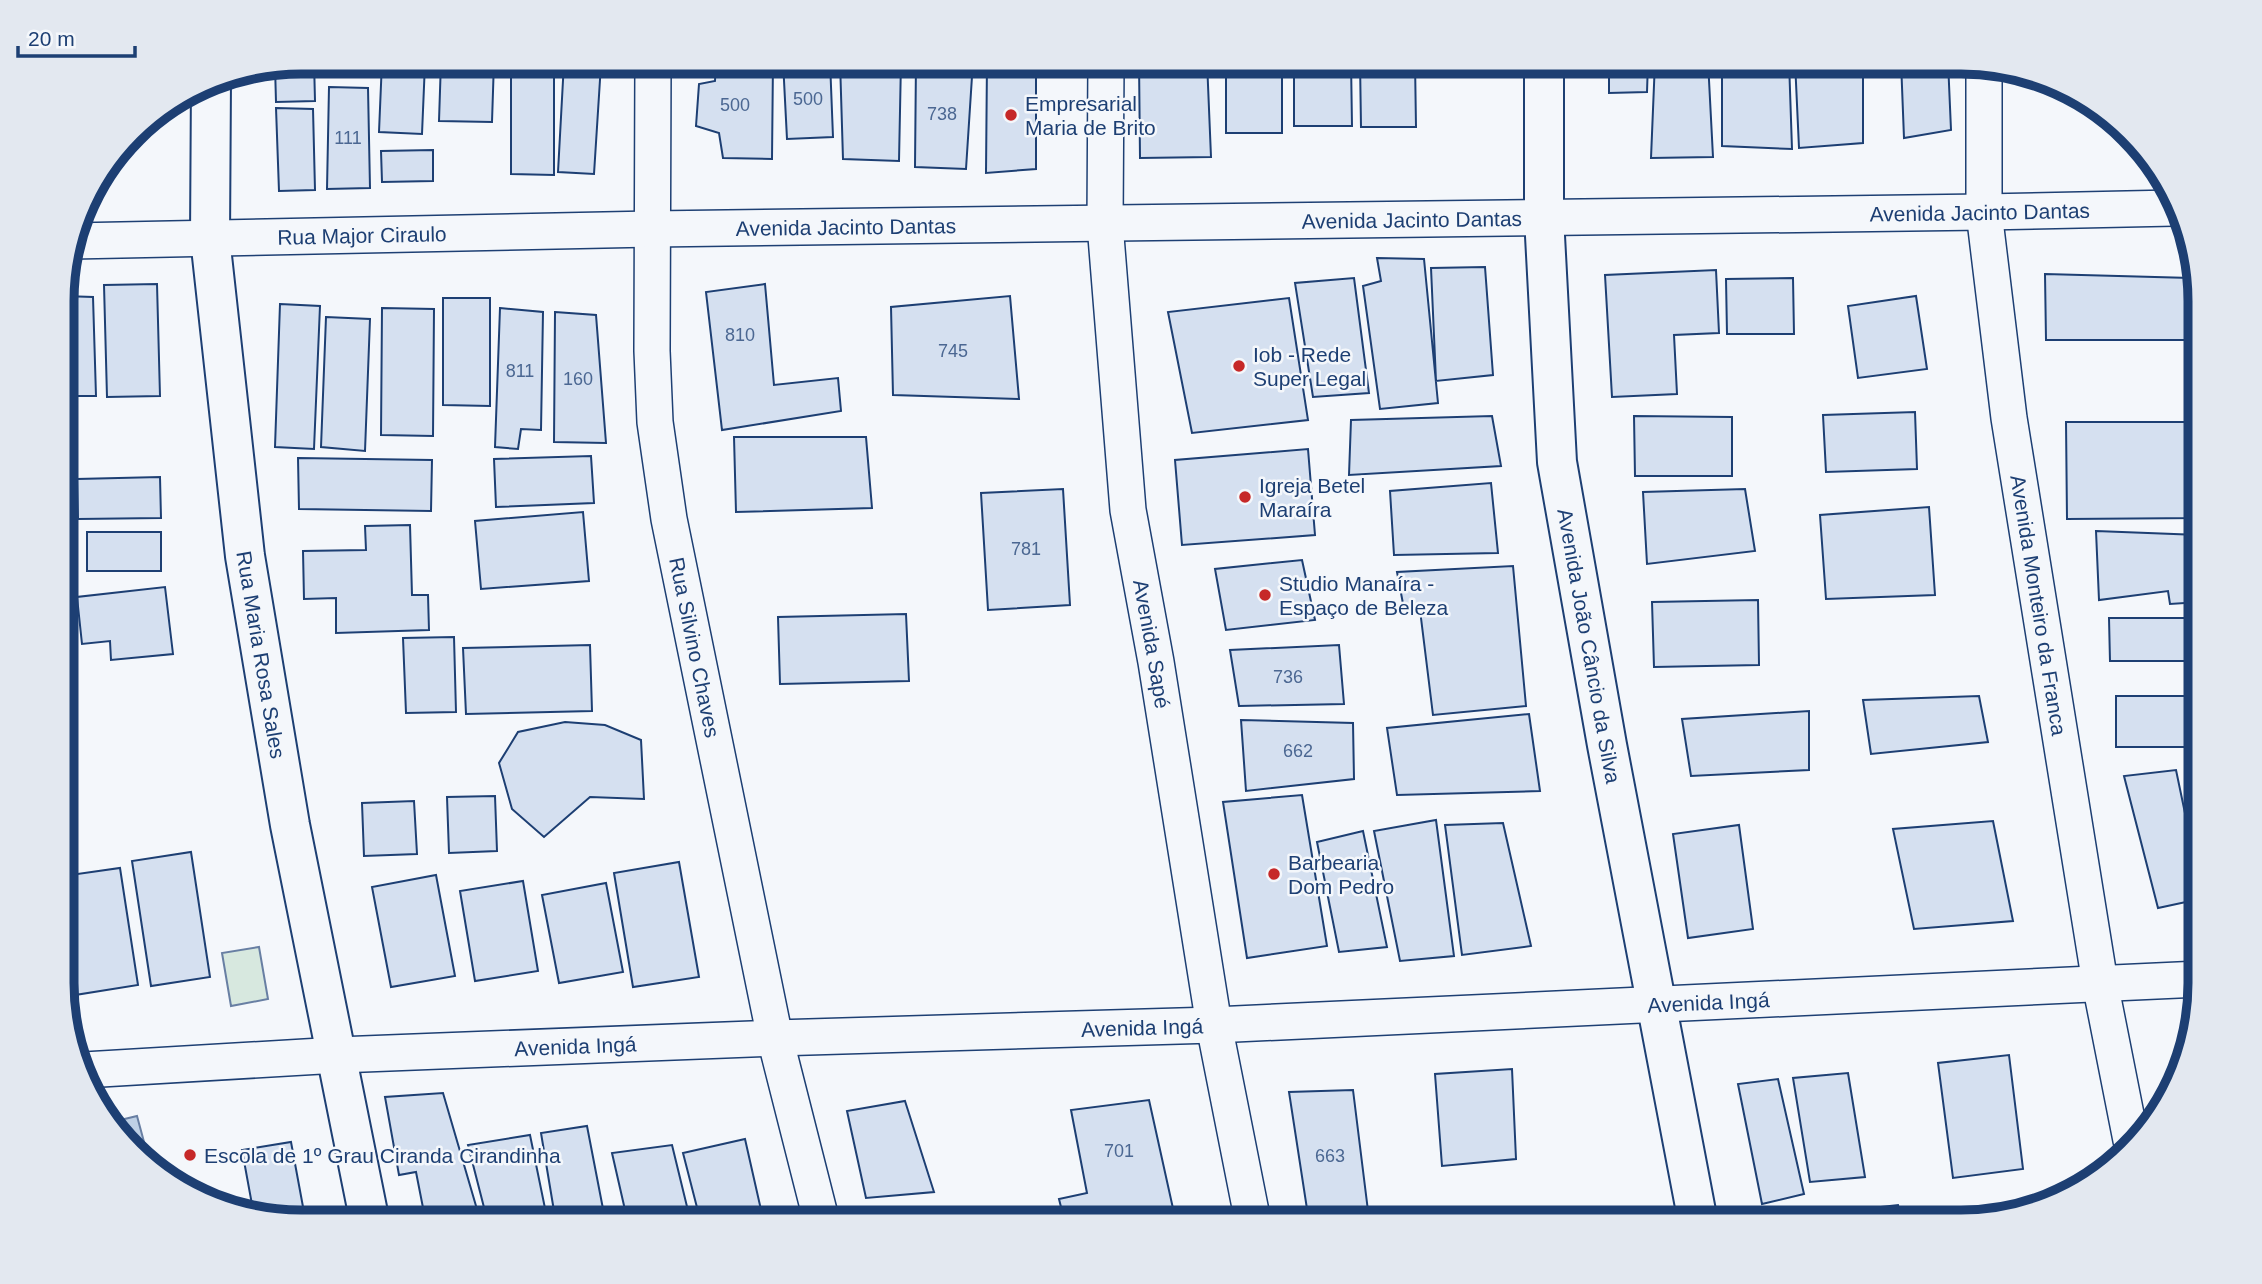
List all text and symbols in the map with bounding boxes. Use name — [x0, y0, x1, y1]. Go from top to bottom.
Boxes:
scale bar — [18, 14, 135, 58]
text: 20 m — [28, 27, 75, 50]
house number: 500 — [793, 89, 823, 109]
place label: Empresarial Maria de Brito — [1025, 92, 1156, 139]
house number: 500 — [720, 95, 750, 115]
house number: 738 — [927, 104, 957, 124]
marker: Empresarial Maria de Brito — [1003, 107, 1019, 123]
house number: 111 — [334, 128, 362, 148]
street label: Avenida Jacinto Dantas — [1869, 198, 2090, 225]
street label: Avenida Jacinto Dantas — [1301, 206, 1522, 232]
street label: Avenida Jacinto Dantas — [736, 214, 956, 239]
street label: Rua Major Ciraulo — [277, 222, 447, 248]
house number: 810 — [725, 325, 755, 345]
house number: 745 — [938, 341, 968, 361]
place label: Iob - Rede Super Legal — [1253, 343, 1366, 390]
marker: Iob - Rede Super Legal — [1231, 358, 1247, 374]
house number: 811 — [506, 361, 534, 381]
house number: 160 — [563, 369, 593, 389]
street label: Avenida Monteiro da Franca — [2007, 473, 2071, 737]
place label: Igreja Betel Maraíra — [1259, 474, 1365, 521]
marker: Igreja Betel Maraíra — [1237, 489, 1253, 505]
street label: Avenida João Câncio da Silva — [1554, 507, 1626, 785]
house number: 781 — [1011, 539, 1041, 559]
street label: Rua Maria Rosa Sales — [233, 549, 290, 760]
street label: Rua Silvino Chaves — [666, 555, 725, 739]
place label: Studio Manaíra - Espaço de Beleza — [1279, 572, 1449, 619]
street label: Avenida Sapé — [1130, 578, 1175, 710]
marker: Studio Manaíra - Espaço de Beleza — [1257, 587, 1273, 603]
house number: 736 — [1273, 667, 1303, 687]
house number: 662 — [1283, 741, 1313, 761]
place label: Barbearia Dom Pedro — [1288, 851, 1394, 898]
marker: Barbearia Dom Pedro — [1266, 866, 1282, 882]
street label: Avenida Ingá — [1647, 988, 1770, 1016]
street label: Avenida Ingá — [1081, 1014, 1204, 1040]
street label: Avenida Ingá — [514, 1032, 637, 1060]
house number: 701 — [1104, 1141, 1134, 1161]
place label: Escola de 1º Grau Ciranda Cirandinha — [204, 1144, 561, 1167]
house number: 663 — [1315, 1146, 1345, 1166]
marker: Escola de 1º Grau Ciranda Cirandinha — [182, 1147, 198, 1163]

